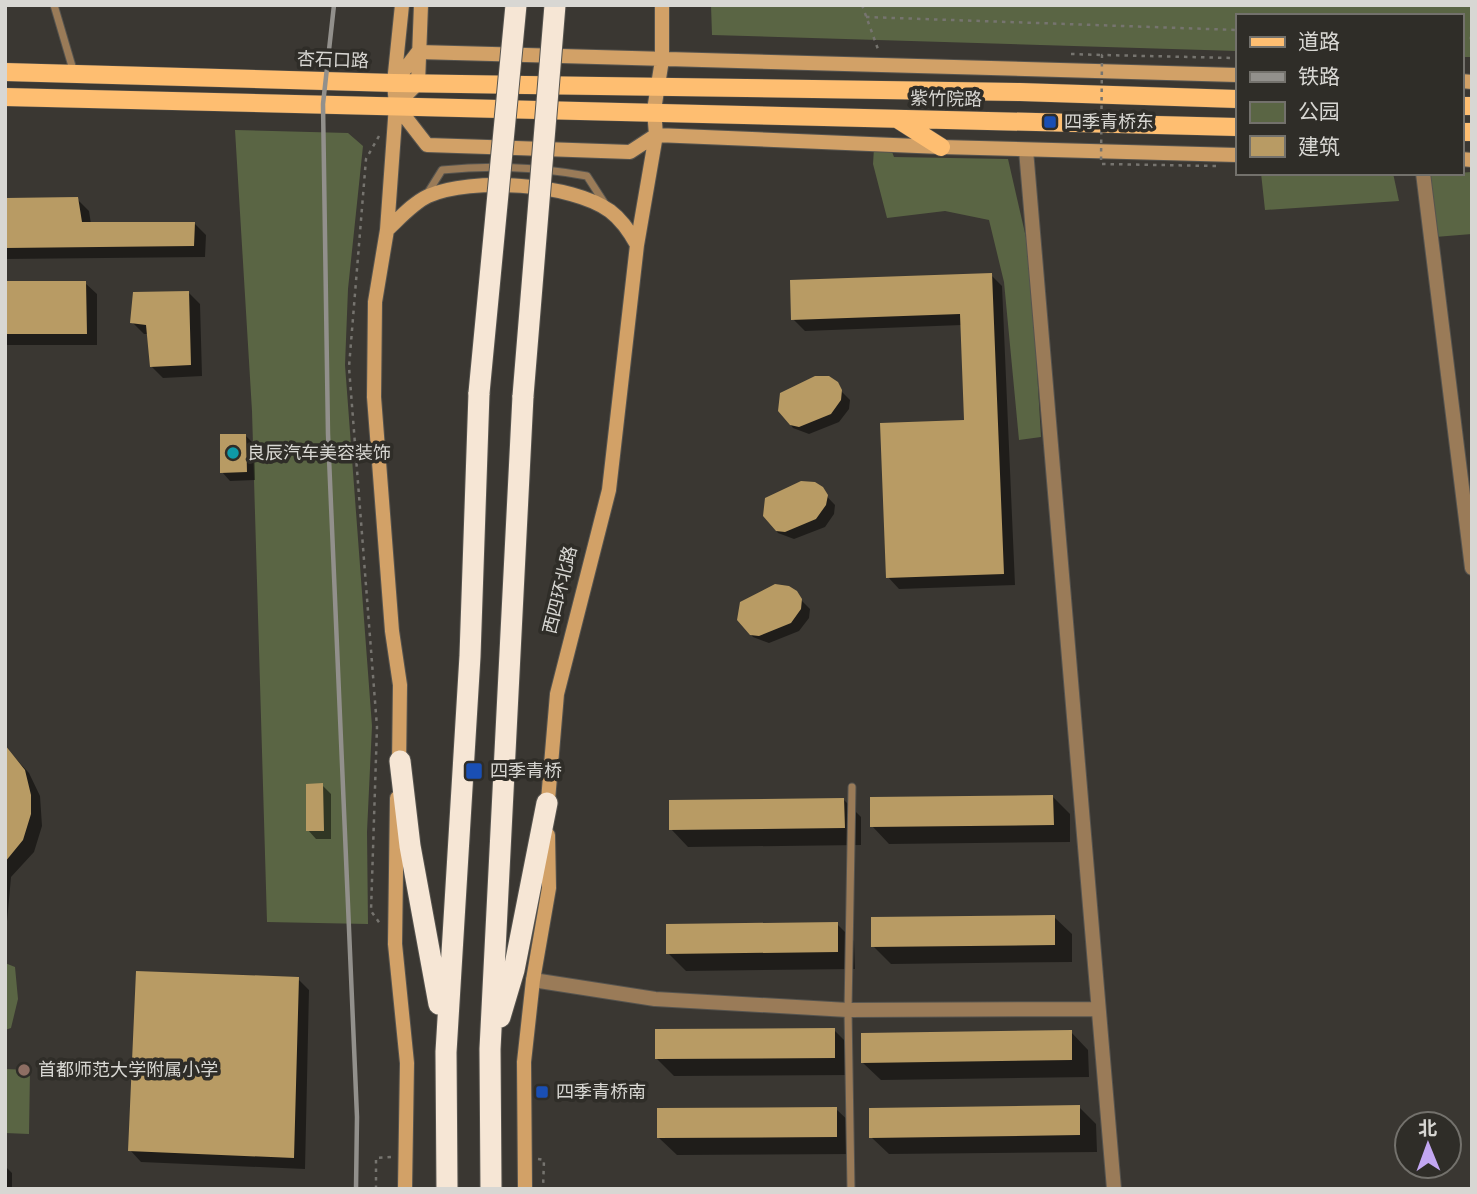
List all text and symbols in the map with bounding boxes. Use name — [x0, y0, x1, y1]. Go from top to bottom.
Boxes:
legend — [1236, 14, 1463, 175]
text: 道路 — [1298, 29, 1340, 54]
street label: 杏石口路 — [297, 48, 369, 71]
text: 铁路 — [1298, 64, 1340, 89]
street label: 紫竹院路 — [910, 87, 982, 110]
text: 公园 — [1298, 99, 1340, 124]
place label: 四季青桥东 — [1064, 111, 1154, 132]
marker: 四季青桥东 — [1042, 114, 1058, 130]
text: 建筑 — [1298, 134, 1340, 159]
place label: 良辰汽车美容装饰 — [247, 442, 391, 463]
marker: 良辰汽车美容装饰 — [225, 445, 241, 461]
street label: 西四环北路 — [538, 544, 581, 636]
place label: 四季青桥 — [490, 760, 562, 781]
marker: 四季青桥 — [464, 761, 484, 781]
place label: 首都师范大学附属小学 — [38, 1059, 218, 1080]
marker: 首都师范大学附属小学 — [16, 1062, 32, 1078]
place label: 四季青桥南 — [556, 1081, 646, 1102]
marker: 四季青桥南 — [534, 1084, 550, 1100]
north arrow — [1393, 1110, 1463, 1180]
text: 北 — [1418, 1117, 1437, 1140]

